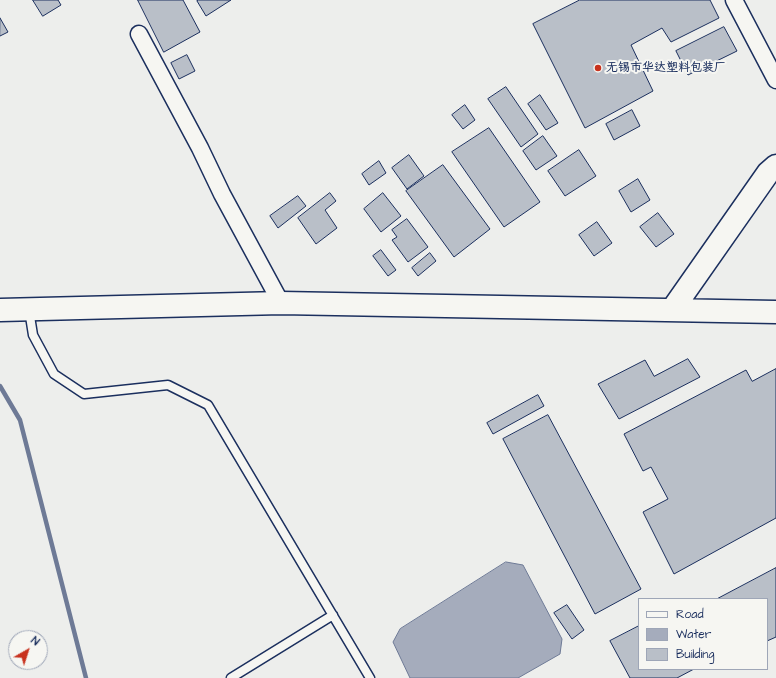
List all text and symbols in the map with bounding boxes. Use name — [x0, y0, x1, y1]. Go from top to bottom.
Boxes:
place label: 无锡市华达塑料包装厂 — [606, 61, 726, 75]
marker: 无锡市华达塑料包装厂 — [593, 63, 603, 73]
legend — [638, 598, 768, 670]
text: Road — [676, 606, 704, 623]
text: Water — [676, 626, 711, 643]
north arrow — [8, 630, 48, 670]
text: N — [28, 633, 43, 649]
text: Building — [676, 646, 714, 663]

